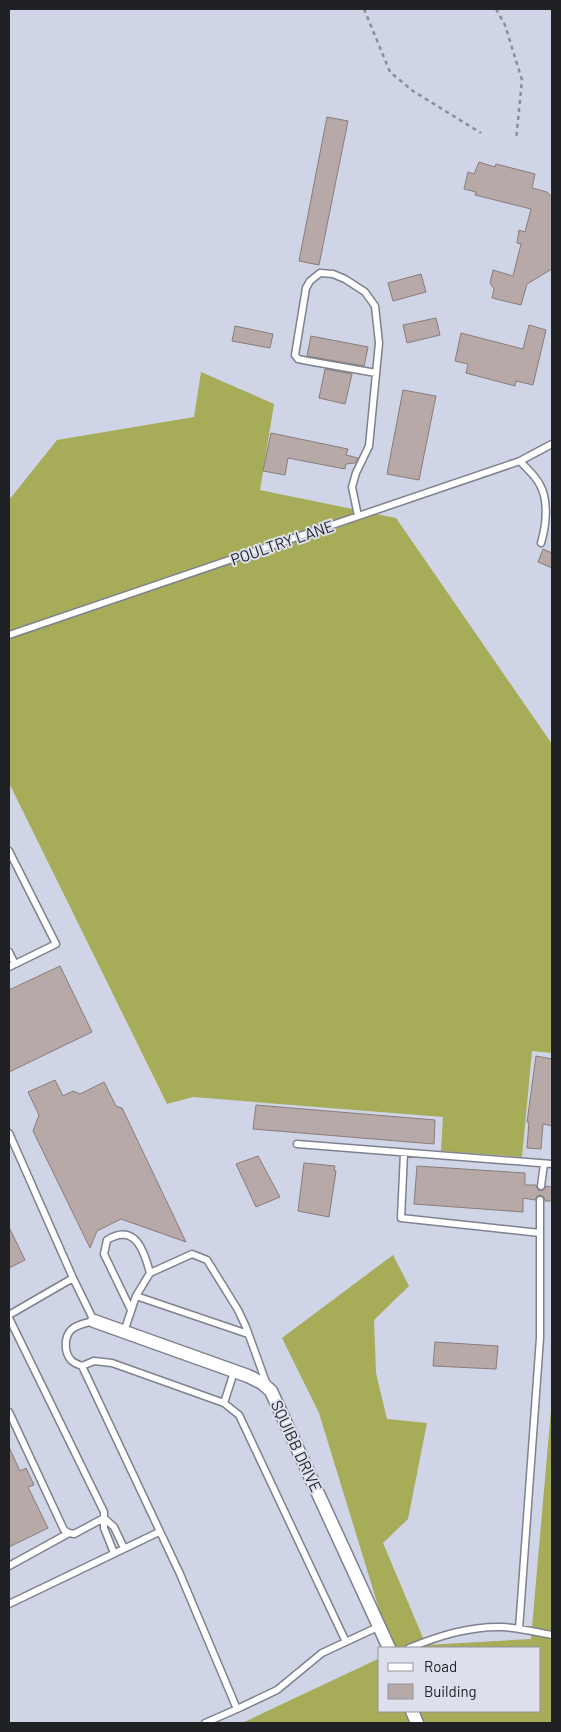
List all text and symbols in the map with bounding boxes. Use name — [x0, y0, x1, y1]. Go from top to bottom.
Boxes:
street label: POULTRY LANE — [228, 515, 336, 569]
street label: SQUIBB DRIVE — [267, 1397, 327, 1495]
legend — [378, 1647, 541, 1712]
text: Road — [424, 1657, 457, 1675]
text: Building — [424, 1682, 477, 1700]

